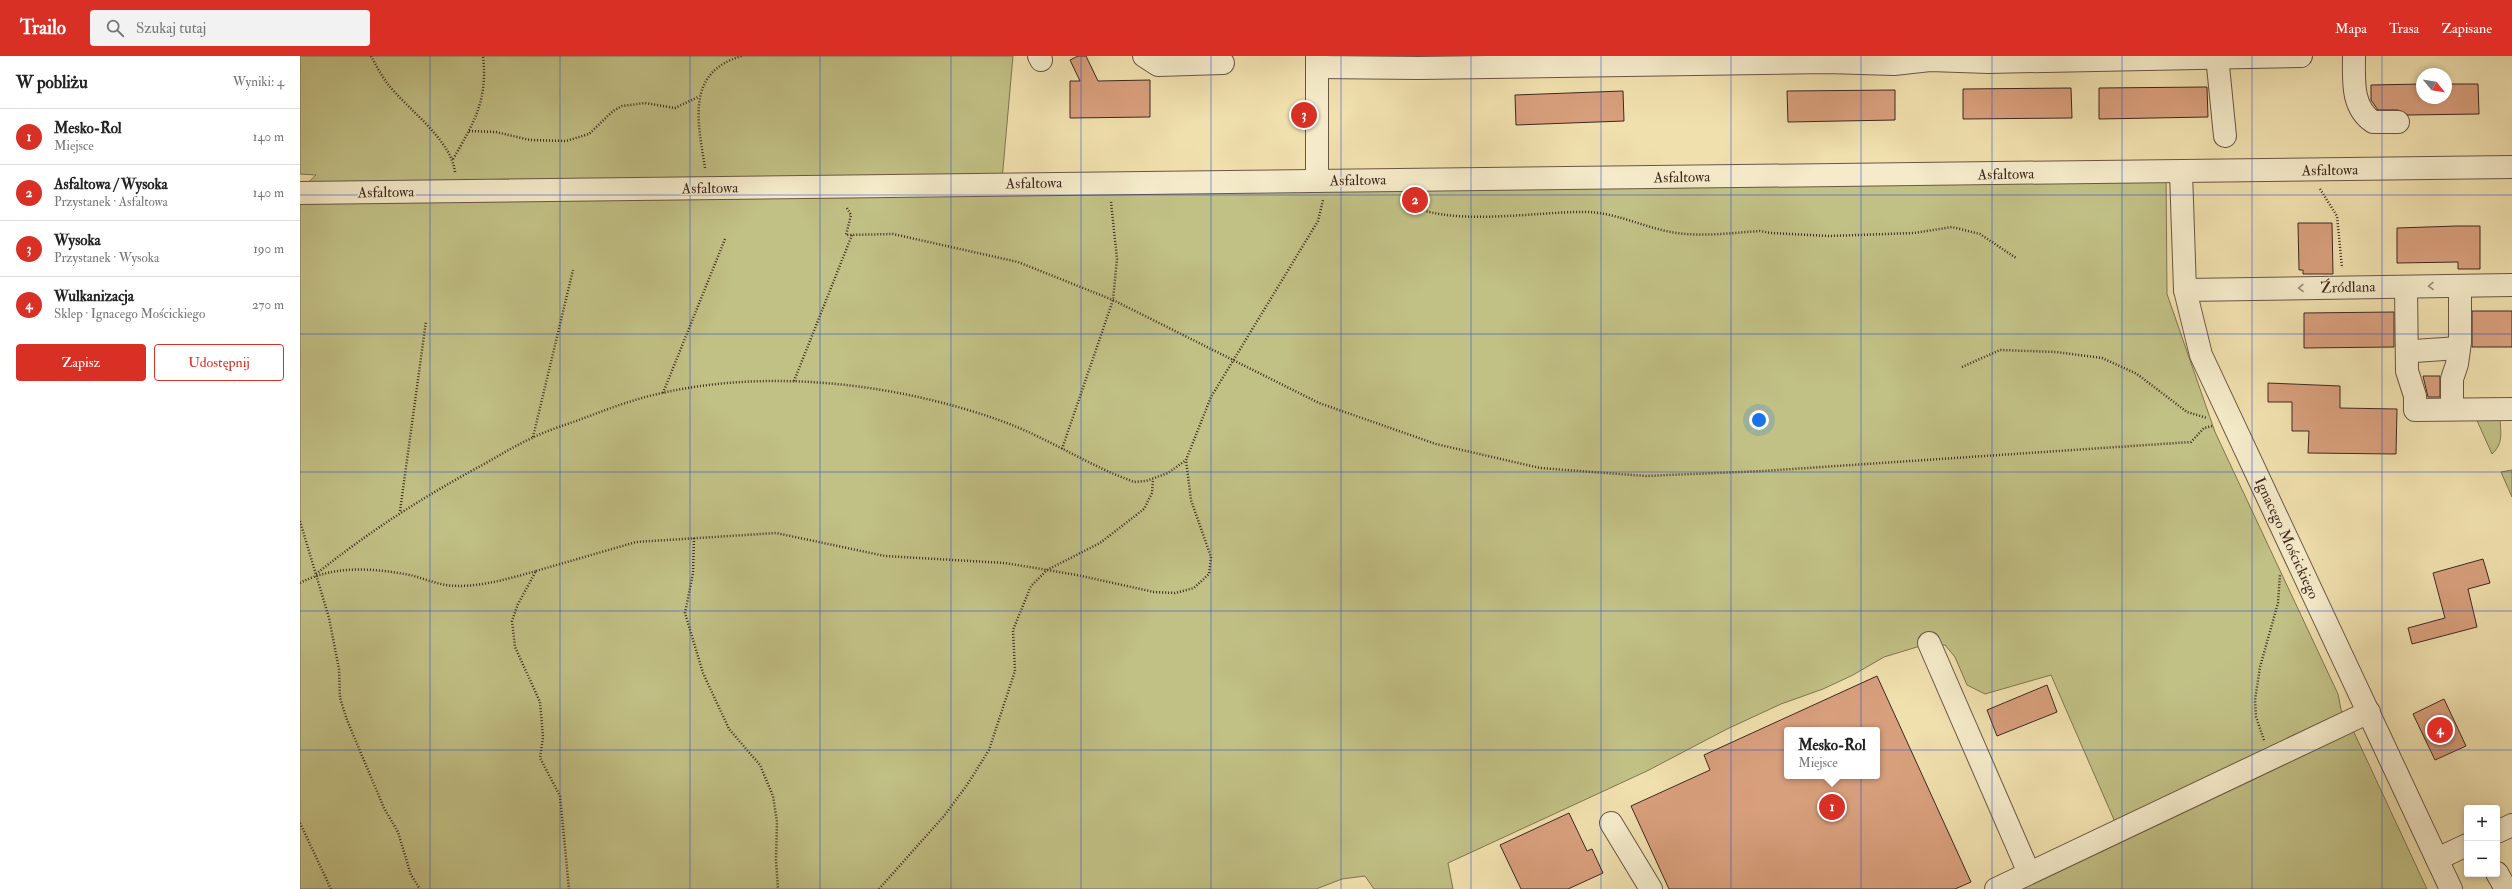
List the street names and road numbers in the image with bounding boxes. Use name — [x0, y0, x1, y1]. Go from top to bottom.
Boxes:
street label: Asfaltowa — [2300, 160, 2359, 181]
street label: Asfaltowa — [1976, 164, 2035, 185]
street label: Asfaltowa — [1652, 167, 1711, 188]
street label: Asfaltowa — [1328, 170, 1387, 191]
street label: Asfaltowa — [1004, 173, 1063, 194]
street label: Asfaltowa — [680, 178, 739, 199]
street label: Asfaltowa — [356, 182, 415, 203]
street label: Źródlana — [2320, 276, 2377, 297]
street label: Ignacego Mościckiego — [2250, 474, 2323, 602]

